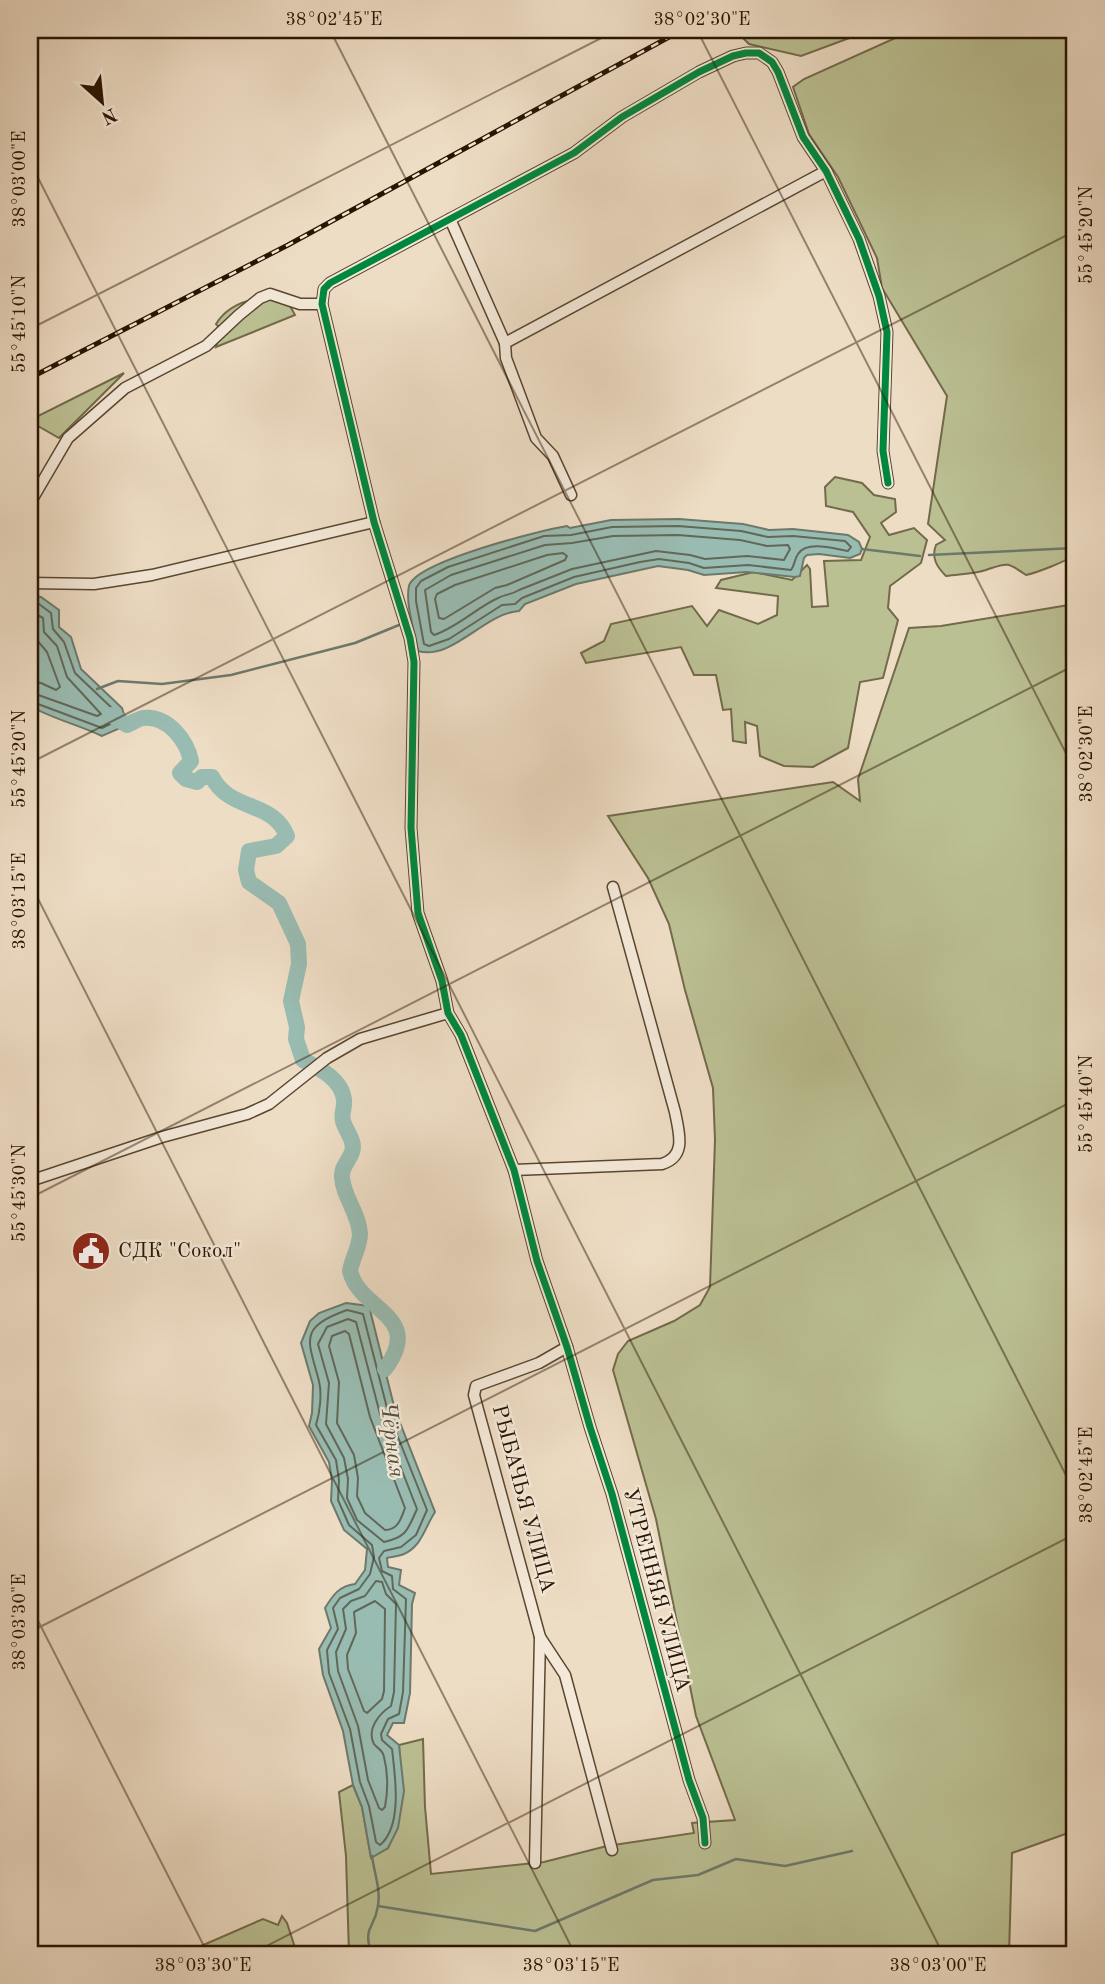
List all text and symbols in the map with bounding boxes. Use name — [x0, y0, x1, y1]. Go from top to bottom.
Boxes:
text: 38°02'45"E — [286, 11, 382, 29]
text: 38°02'30"E — [654, 11, 750, 29]
north arrow — [66, 66, 136, 136]
text: N — [97, 103, 119, 127]
text: 38°03'00"E — [11, 131, 29, 227]
text: 55°45'20"N — [1078, 186, 1096, 284]
text: 55°45'10"N — [11, 275, 29, 373]
text: 38°02'30"E — [1078, 706, 1096, 802]
text: 55°45'20"N — [11, 710, 29, 808]
text: 38°03'15"E — [11, 853, 29, 949]
text: 55°45'40"N — [1078, 1055, 1096, 1153]
text: 55°45'30"N — [11, 1144, 29, 1242]
public building icon: СДК "Сокол" — [70, 1230, 112, 1272]
place label: СДК "Сокол" — [118, 1241, 241, 1262]
water label: Чёрная — [375, 1401, 408, 1479]
street label: РЫБАЧЬЯ УЛИЦА — [488, 1403, 558, 1595]
text: 38°02'45"E — [1078, 1427, 1096, 1523]
street label: УТРЕННЯЯ УЛИЦА — [619, 1486, 693, 1694]
text: 38°03'30"E — [11, 1574, 29, 1670]
text: 38°03'30"E — [155, 1957, 251, 1975]
text: 38°03'15"E — [523, 1957, 619, 1975]
text: 38°03'00"E — [890, 1957, 986, 1975]

